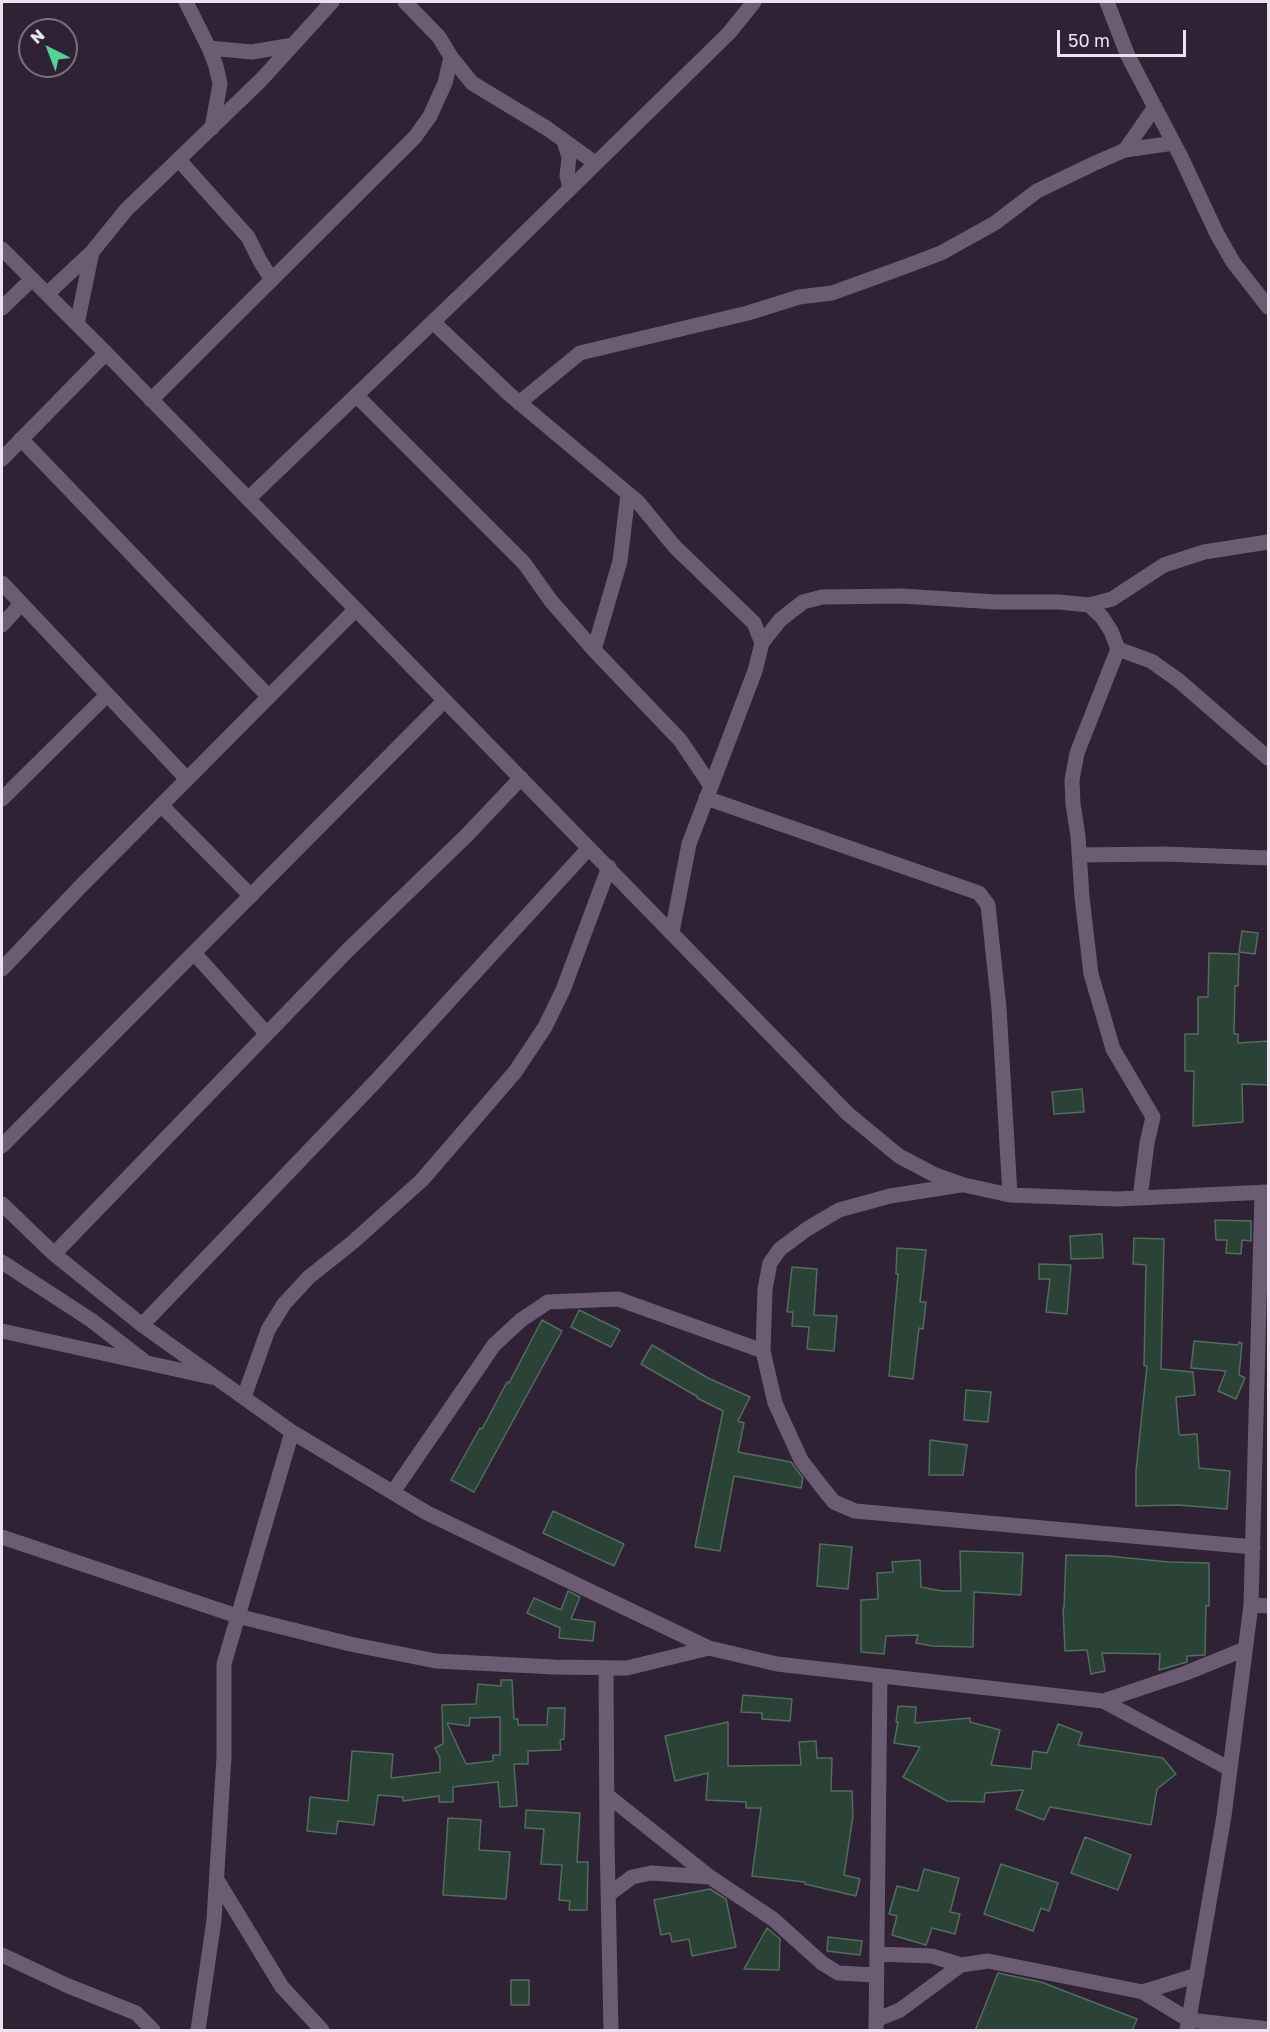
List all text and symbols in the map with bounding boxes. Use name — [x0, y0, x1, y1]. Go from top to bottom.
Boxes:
north arrow — [18, 18, 78, 78]
scale bar — [1060, 18, 1189, 56]
text: N — [26, 25, 49, 48]
text: 50 m — [1068, 29, 1110, 51]

